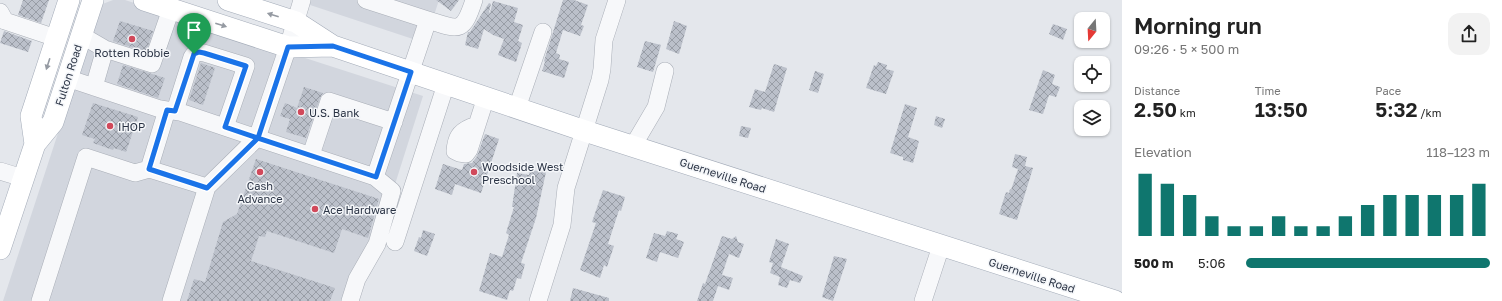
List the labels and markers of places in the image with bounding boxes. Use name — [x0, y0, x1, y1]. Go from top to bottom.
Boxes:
pin — [177, 13, 211, 54]
marker: Rotten Robbie — [127, 34, 137, 44]
place label: Rotten Robbie — [94, 46, 170, 59]
place label: U.S. Bank — [309, 106, 359, 119]
marker: U.S. Bank — [296, 107, 306, 117]
place label: IHOP — [118, 120, 145, 133]
marker: IHOP — [105, 121, 115, 131]
place label: Woodside West Preschool — [482, 160, 564, 186]
marker: Cash Advance — [255, 167, 265, 177]
marker: Woodside West Preschool — [469, 167, 479, 177]
place label: Cash Advance — [237, 179, 283, 205]
place label: Ace Hardware — [323, 203, 396, 216]
marker: Ace Hardware — [310, 204, 320, 214]

